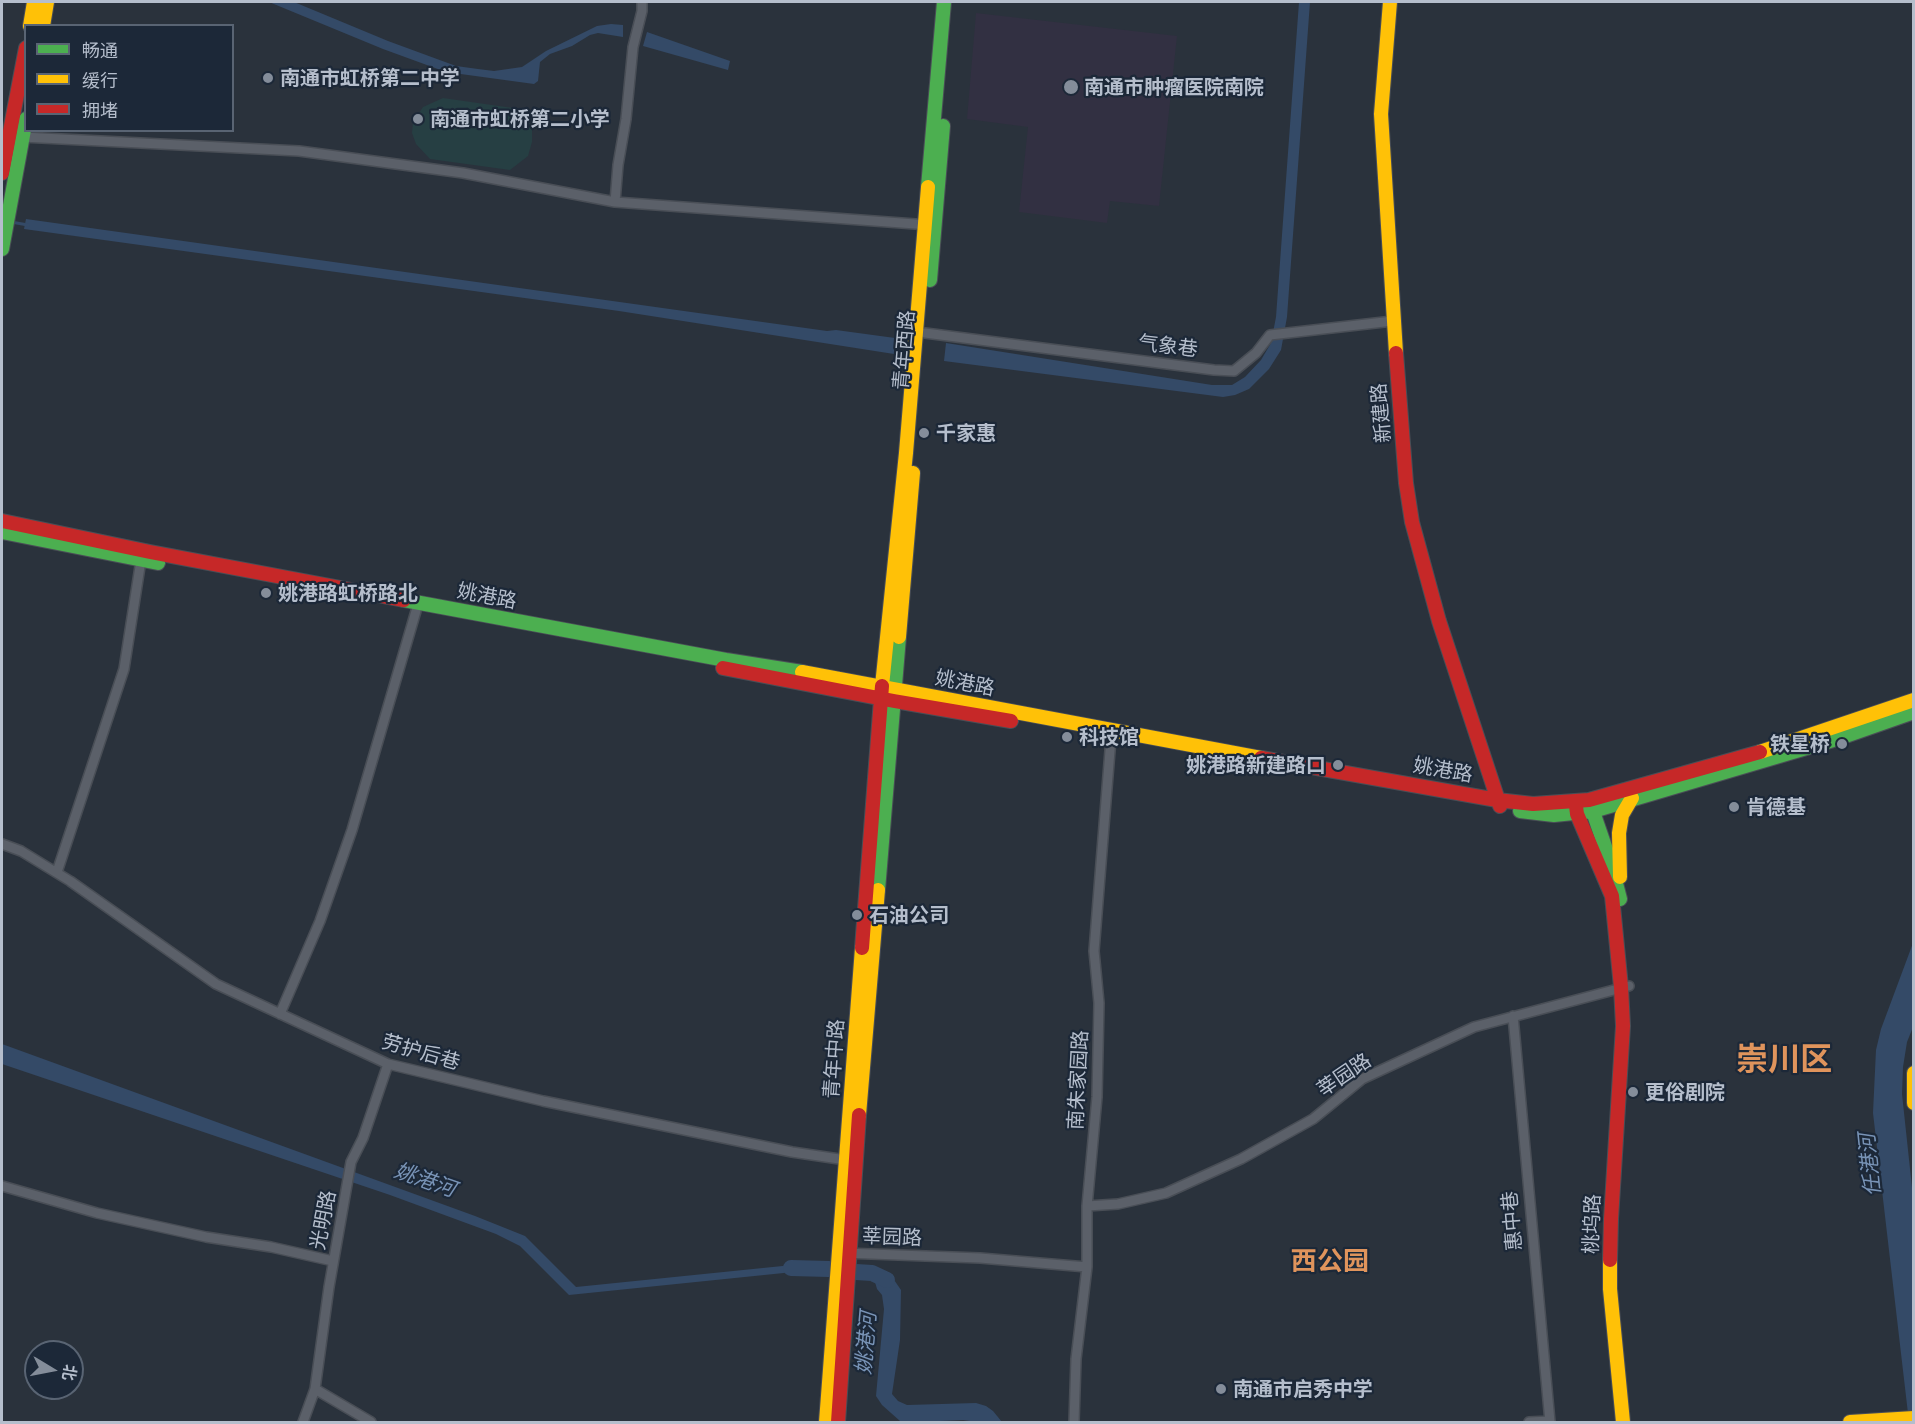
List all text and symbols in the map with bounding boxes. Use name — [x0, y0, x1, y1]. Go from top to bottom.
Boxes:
legend — [24, 24, 234, 132]
text: 畅通 — [82, 39, 118, 61]
place label: 南通市虹桥第二中学 — [280, 66, 460, 90]
text: 缓行 — [82, 69, 118, 91]
marker: 南通市虹桥第二中学 — [261, 71, 275, 85]
place label: 南通市肿瘤医院南院 — [1084, 75, 1264, 99]
marker: 南通市肿瘤医院南院 — [1062, 78, 1080, 96]
text: 拥堵 — [82, 99, 118, 121]
place label: 南通市虹桥第二小学 — [430, 107, 610, 131]
marker: 南通市虹桥第二小学 — [411, 112, 425, 126]
street label: 青年西路 — [889, 309, 919, 391]
street label: 气象巷 — [1137, 330, 1199, 362]
street label: 新建路 — [1366, 382, 1396, 444]
place label: 千家惠 — [936, 421, 996, 445]
marker: 千家惠 — [917, 426, 931, 440]
street label: 姚港路 — [455, 578, 519, 614]
place label: 姚港路虹桥路北 — [278, 581, 418, 605]
marker: 姚港路虹桥路北 — [259, 586, 273, 600]
street label: 姚港路 — [933, 665, 997, 701]
place label: 科技馆 — [1079, 725, 1139, 749]
marker: 科技馆 — [1060, 730, 1074, 744]
place label: 铁星桥 — [1770, 732, 1830, 756]
marker: 铁星桥 — [1835, 737, 1849, 751]
place label: 姚港路新建路口 — [1186, 753, 1326, 777]
street label: 姚港路 — [1411, 753, 1475, 787]
marker: 姚港路新建路口 — [1331, 758, 1345, 772]
place label: 肯德基 — [1746, 795, 1806, 819]
marker: 肯德基 — [1727, 800, 1741, 814]
place label: 石油公司 — [869, 903, 949, 927]
marker: 石油公司 — [850, 908, 864, 922]
street label: 青年中路 — [819, 1018, 849, 1100]
street label: 劳护后巷 — [379, 1029, 463, 1075]
street label: 南朱家园路 — [1063, 1029, 1093, 1131]
district label: 崇川区 — [1736, 1040, 1832, 1078]
street label: 莘园路 — [1312, 1048, 1376, 1102]
place label: 更俗剧院 — [1645, 1080, 1725, 1104]
marker: 更俗剧院 — [1626, 1085, 1640, 1099]
water label: 任港河 — [1854, 1132, 1886, 1198]
water label: 姚港河 — [391, 1158, 459, 1202]
street label: 光明路 — [305, 1188, 341, 1252]
street label: 惠中巷 — [1497, 1190, 1527, 1252]
street label: 桃坞路 — [1579, 1194, 1605, 1254]
street label: 莘园路 — [862, 1224, 922, 1250]
district label: 西公园 — [1291, 1245, 1369, 1277]
water label: 姚港河 — [851, 1311, 881, 1375]
north arrow — [24, 1340, 84, 1400]
text: 北 — [60, 1363, 81, 1382]
place label: 南通市启秀中学 — [1233, 1377, 1373, 1401]
marker: 南通市启秀中学 — [1214, 1382, 1228, 1396]

